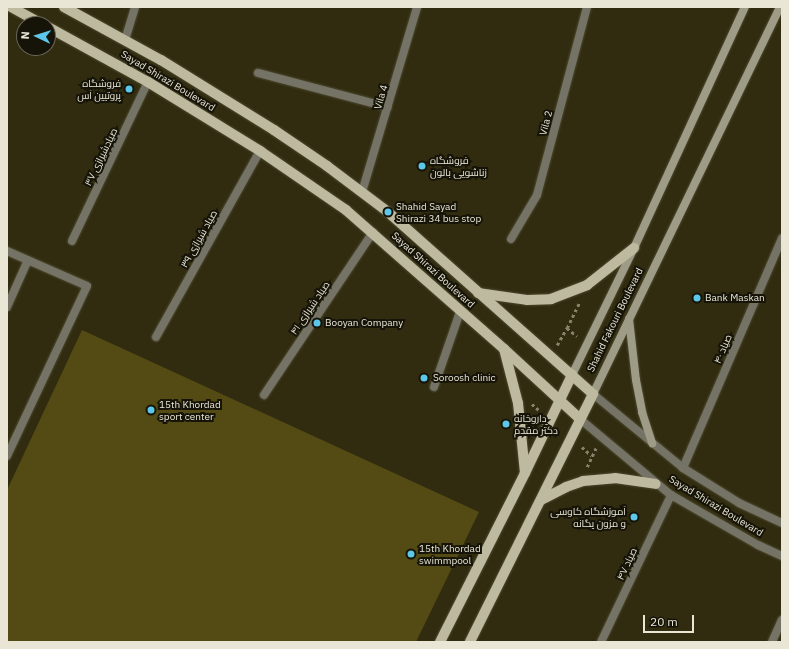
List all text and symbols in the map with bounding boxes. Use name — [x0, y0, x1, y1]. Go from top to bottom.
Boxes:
north arrow — [16, 16, 56, 56]
text: N — [18, 31, 32, 40]
street label: Sayad Shirazi Boulevard — [119, 48, 217, 114]
place label: فروشگاه پروتیین آس — [77, 77, 121, 100]
street label: Vila 4 — [372, 83, 390, 111]
marker: فروشگاه پروتیین آس — [124, 84, 134, 94]
street label: Vila 2 — [537, 109, 555, 137]
street label: صیادشیرازی ۳۷ — [82, 126, 120, 188]
place label: فروشگاه زناشویی بالون — [430, 154, 487, 178]
marker: فروشگاه زناشویی بالون — [417, 161, 427, 171]
place label: Shahid Sayad Shirazi 34 bus stop — [396, 200, 481, 224]
marker: Shahid Sayad Shirazi 34 bus stop — [383, 207, 393, 217]
street label: صیاد شیرازی ۳۹ — [178, 208, 220, 270]
street label: Sayad Shirazi Boulevard — [389, 230, 477, 310]
street label: Shahid Fakouri Boulevard — [585, 266, 645, 374]
street label: صیاد شیرازی ۴۱ — [288, 279, 332, 337]
place label: Bank Maskan — [705, 292, 765, 304]
marker: Bank Maskan — [692, 293, 702, 303]
place label: Booyan Company — [325, 317, 403, 329]
marker: Booyan Company — [312, 318, 322, 328]
street label: صیاد ۴۰ — [712, 333, 734, 365]
marker: Soroosh clinic — [418, 372, 430, 384]
place label: Soroosh clinic — [433, 372, 496, 384]
place label: 15th Khordad sport center — [159, 398, 221, 422]
marker: 15th Khordad sport center — [146, 405, 156, 415]
place label: داروخانه دکتر مقدم — [514, 412, 558, 436]
marker: داروخانه دکتر مقدم — [501, 419, 511, 429]
street label: Sayad Shirazi Boulevard — [667, 473, 765, 539]
place label: آموزشگاه کاوسی و مزون یگانه — [550, 505, 626, 528]
marker: آموزشگاه کاوسی و مزون یگانه — [629, 512, 639, 522]
place label: 15th Khordad swimmpool — [419, 542, 481, 566]
street label: صیاد ۴۷ — [614, 546, 640, 582]
marker: 15th Khordad swimmpool — [406, 549, 416, 559]
scale bar — [645, 607, 696, 633]
text: 20 m — [650, 614, 678, 629]

